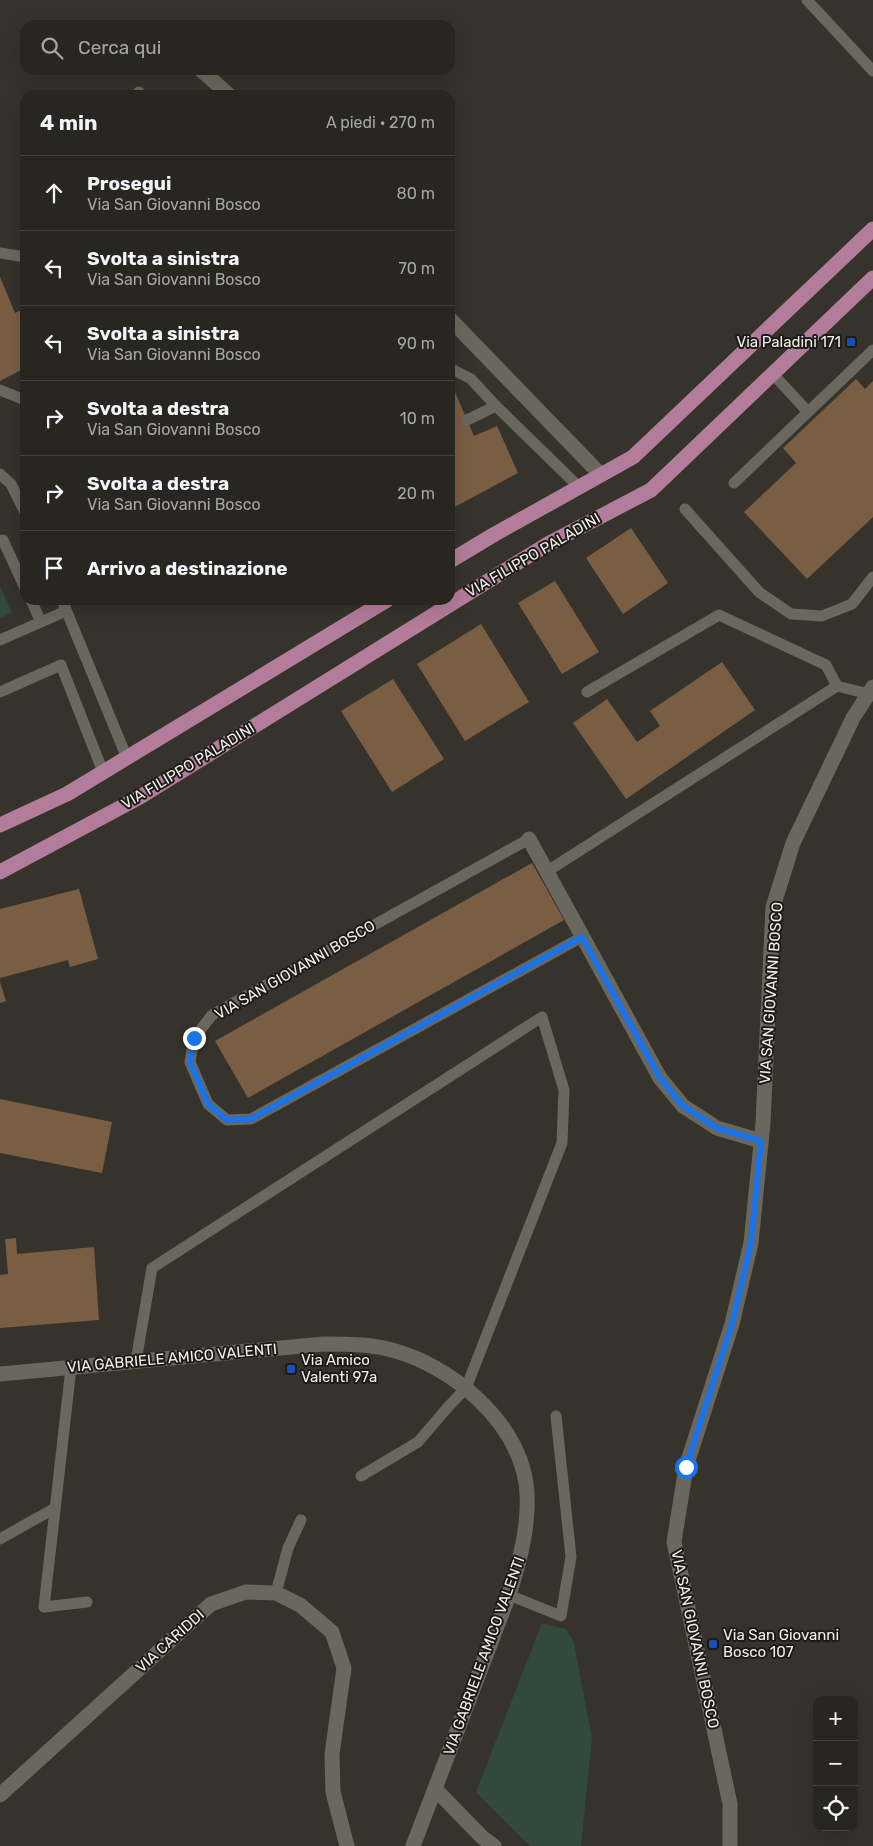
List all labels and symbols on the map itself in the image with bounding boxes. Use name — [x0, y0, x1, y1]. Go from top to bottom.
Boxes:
place label: Via Paladini 171 — [736, 333, 841, 351]
marker: Via Paladini 171 — [845, 336, 857, 348]
street label: VIA FILIPPO PALADINI — [463, 509, 603, 601]
street label: VIA FILIPPO PALADINI — [118, 719, 258, 813]
street label: VIA SAN GIOVANNI BOSCO — [756, 902, 786, 1084]
street label: VIA SAN GIOVANNI BOSCO — [212, 917, 378, 1023]
route end — [183, 1027, 206, 1050]
street label: VIA GABRIELE AMICO VALENTI — [66, 1340, 278, 1376]
place label: Via Amico Valenti 97a — [301, 1351, 377, 1386]
marker: Via Amico Valenti 97a — [285, 1363, 297, 1375]
route start — [675, 1456, 698, 1479]
street label: VIA SAN GIOVANNI BOSCO — [667, 1548, 723, 1730]
street label: VIA GABRIELE AMICO VALENTI — [440, 1554, 528, 1758]
street label: VIA CARIDDI — [132, 1606, 208, 1676]
place label: Via San Giovanni Bosco 107 — [723, 1626, 839, 1661]
marker: Via San Giovanni Bosco 107 — [707, 1638, 719, 1650]

